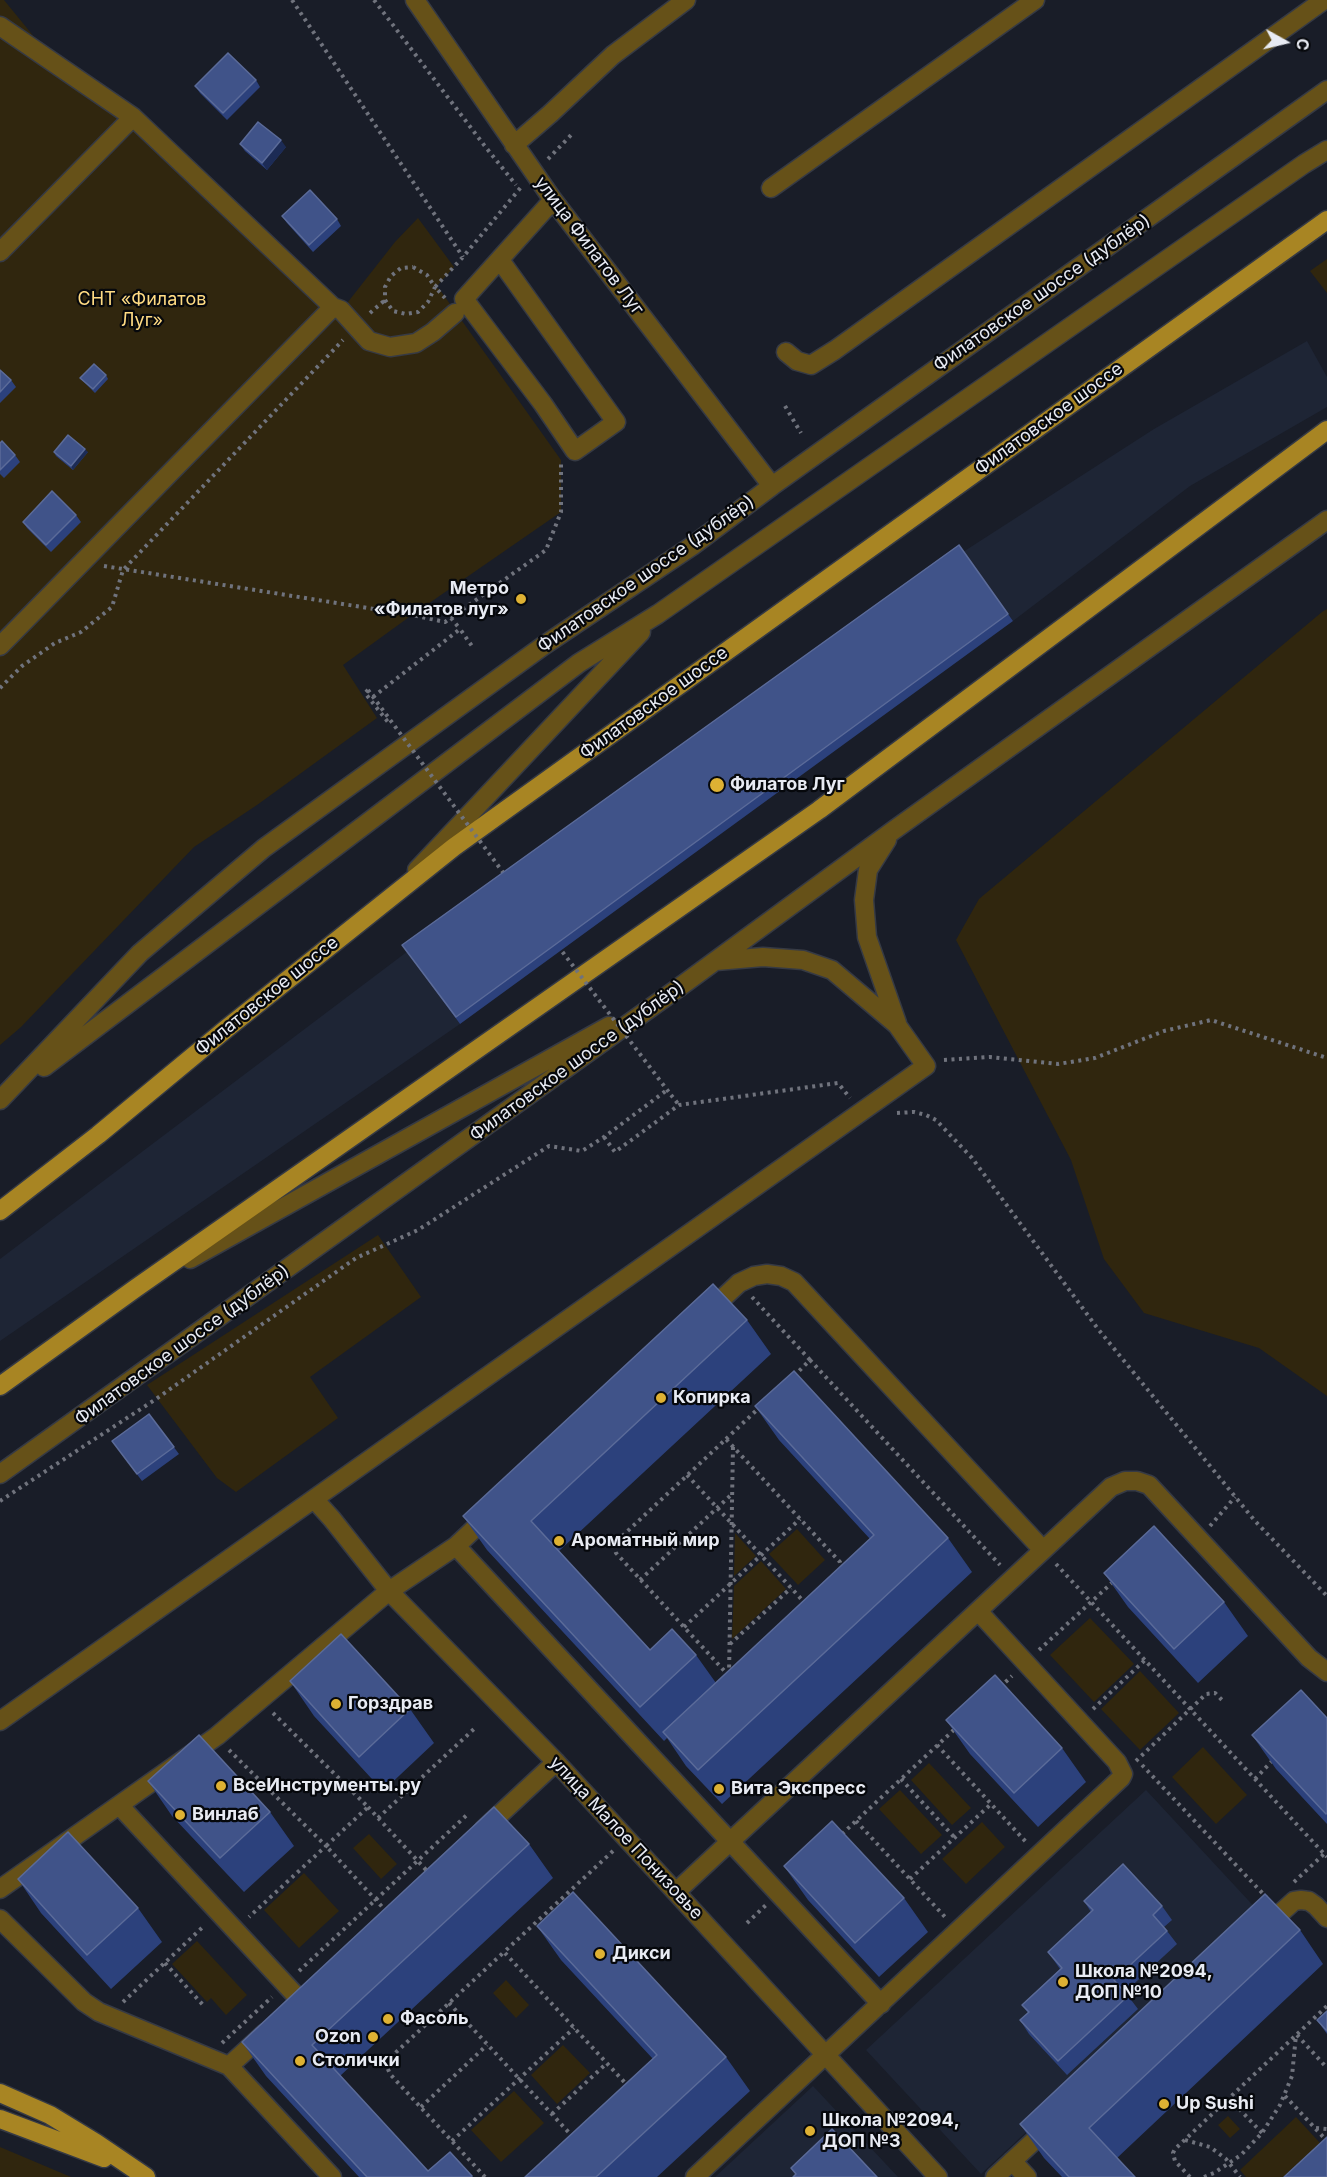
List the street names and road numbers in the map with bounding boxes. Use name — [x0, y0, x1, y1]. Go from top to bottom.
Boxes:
street label: улица Филатов Луг — [530, 172, 648, 320]
street label: Филатовское шоссе (дублёр) — [929, 210, 1155, 376]
street label: Филатовское шоссе — [971, 358, 1127, 480]
street label: Филатовское шоссе (дублёр) — [533, 491, 759, 657]
street label: Филатовское шоссе — [576, 642, 732, 764]
street label: Филатовское шоссе — [191, 932, 343, 1060]
street label: Филатовское шоссе (дублёр) — [466, 976, 688, 1146]
street label: Филатовское шоссе (дублёр) — [71, 1260, 293, 1430]
street label: улица Малое Понизовье — [545, 1752, 707, 1924]

